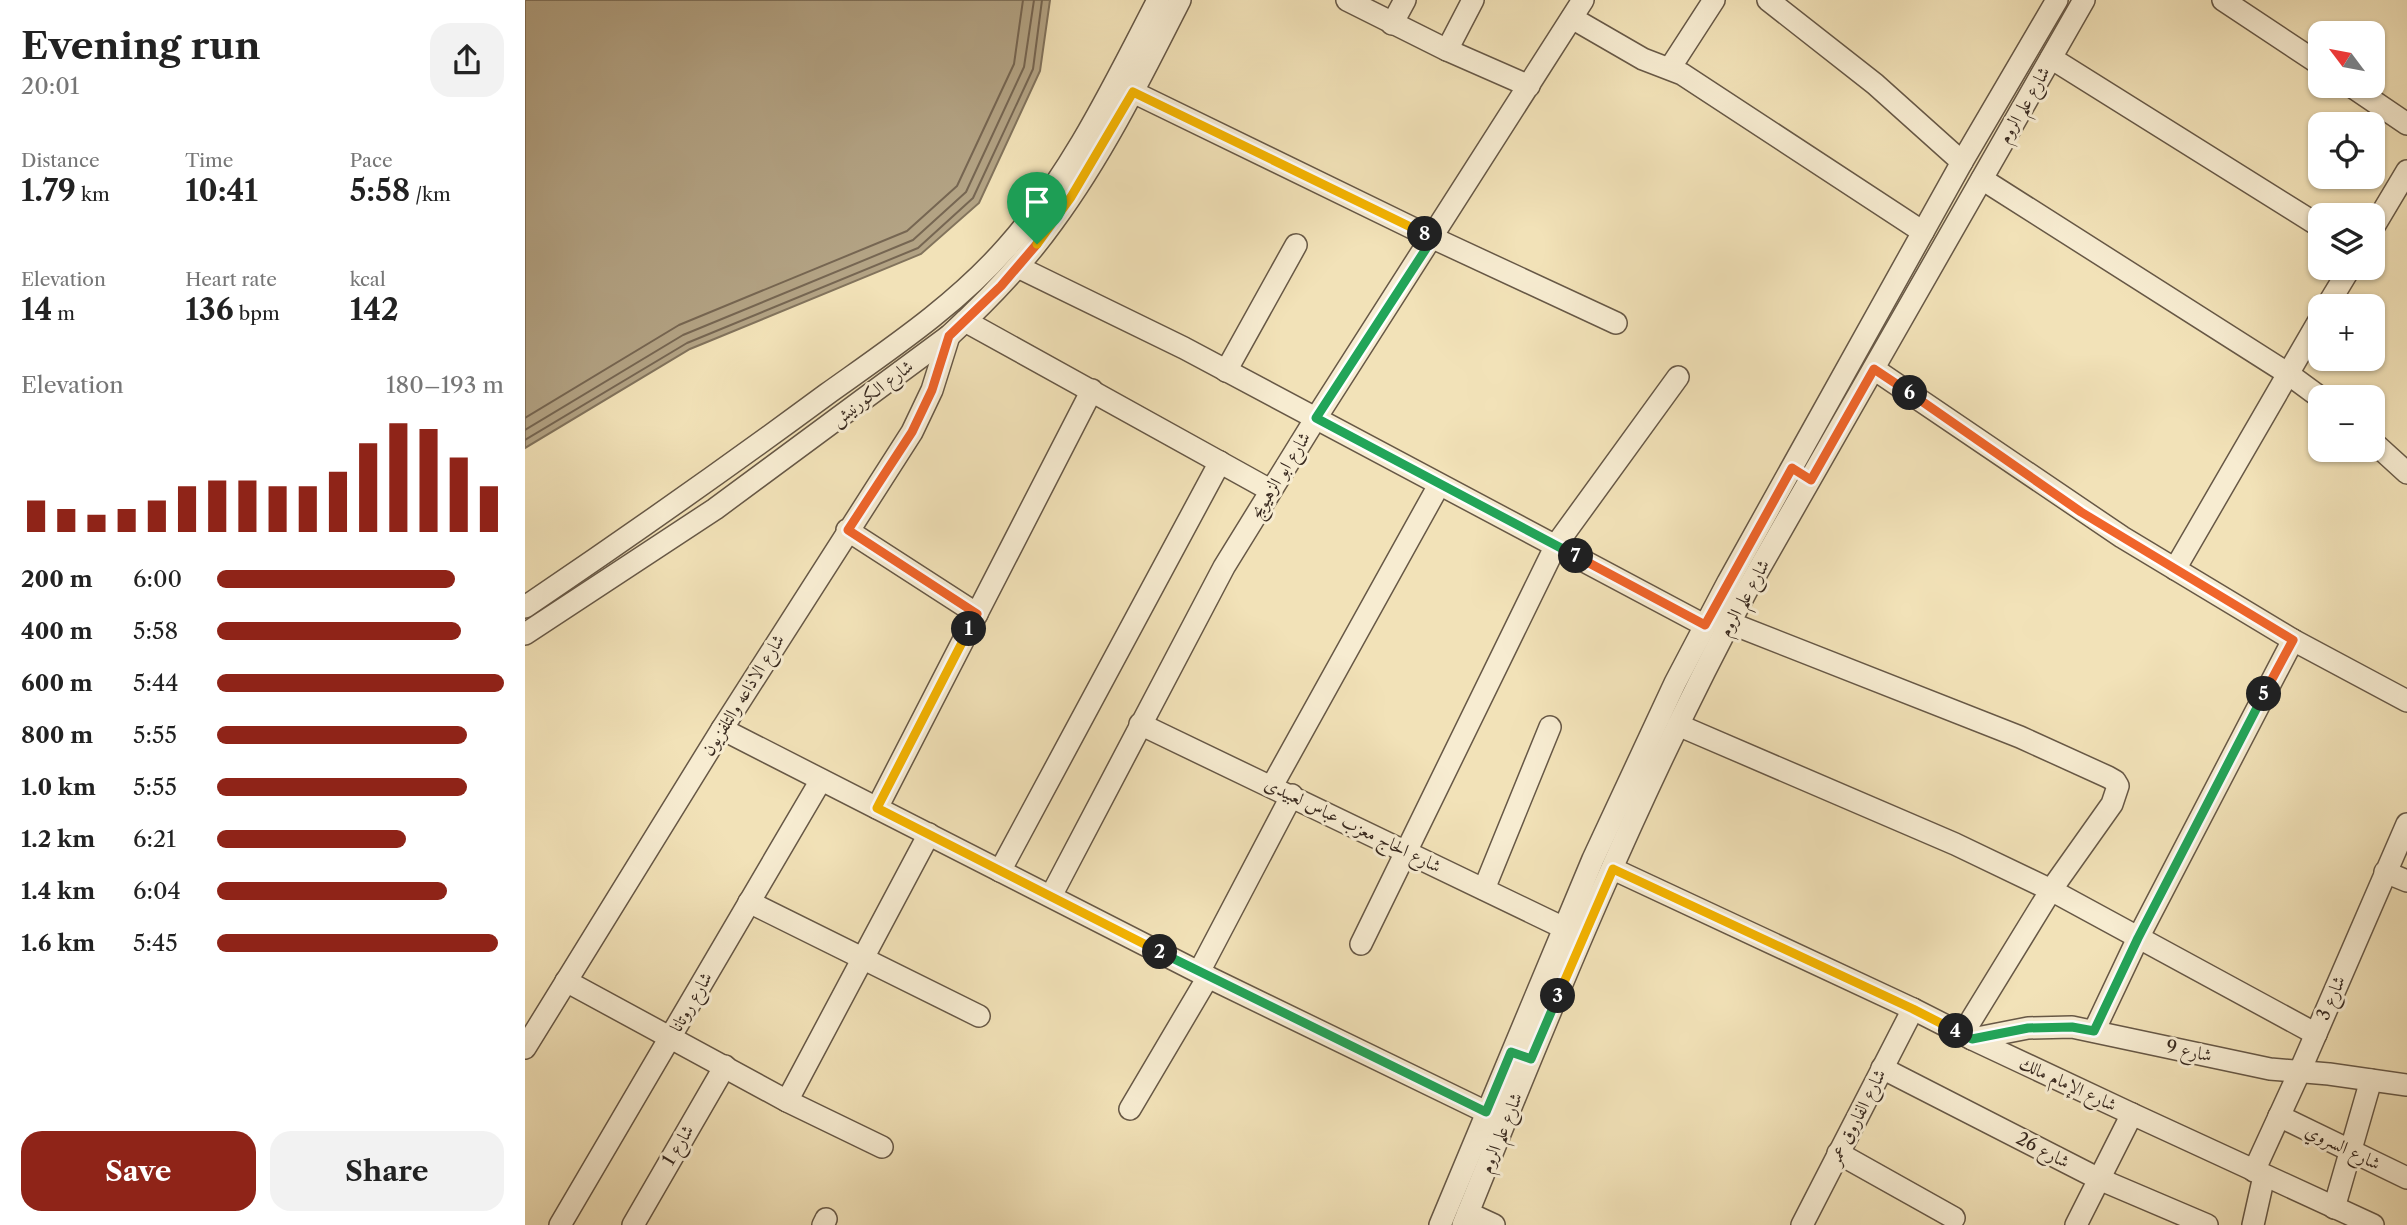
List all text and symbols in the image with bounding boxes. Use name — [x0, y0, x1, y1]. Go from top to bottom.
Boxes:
north arrow — [2308, 21, 2385, 98]
map controls — [2308, 21, 2385, 462]
text: Evening run — [21, 22, 261, 69]
button: share — [430, 23, 504, 97]
street label: شارع علم الروم — [1993, 63, 2061, 151]
text: 20:01 — [21, 72, 80, 100]
button: locate — [2308, 112, 2385, 189]
text: Distance — [21, 149, 100, 172]
text: Time — [185, 149, 233, 172]
text: Pace — [350, 149, 393, 172]
text: 1.79 — [21, 172, 76, 209]
text: 10:41 — [185, 172, 258, 209]
text: 5:58 — [350, 172, 410, 209]
pin — [1007, 172, 1067, 244]
text: km — [76, 183, 110, 206]
text: /km — [410, 183, 451, 206]
icon: arrive — [1018, 183, 1056, 221]
button: layers — [2308, 203, 2385, 280]
pin: 8 — [1408, 216, 1443, 252]
text: 8 — [1419, 222, 1430, 245]
text: Elevation — [21, 268, 106, 291]
text: Heart rate — [185, 268, 277, 291]
text: kcal — [350, 268, 386, 291]
text: 14 — [21, 291, 52, 328]
text: 136 — [185, 291, 234, 328]
text: 142 — [350, 291, 399, 328]
button: + — [2308, 294, 2385, 371]
text: m — [52, 302, 75, 325]
text: bpm — [234, 302, 280, 325]
street label: شارع الكورنيش — [827, 355, 920, 434]
text: Elevation — [21, 371, 124, 399]
text: 180–193 m — [386, 371, 504, 399]
pin: 6 — [1893, 376, 1927, 410]
text: 6 — [1904, 381, 1915, 404]
button: − — [2308, 385, 2385, 462]
street label: شارع ابو الزهيويج — [1245, 428, 1319, 525]
pin: 7 — [1559, 538, 1593, 574]
text: 7 — [1571, 544, 1580, 567]
street label: شارع علم الروم — [1714, 556, 1780, 644]
text: 200 m — [21, 565, 93, 593]
text: 6:00 — [133, 565, 182, 593]
pin: 1 — [951, 612, 987, 646]
text: 400 m — [21, 617, 93, 645]
text: 5:58 — [133, 617, 178, 645]
text: 1 — [964, 617, 973, 640]
street label: شارع الاذاعه والتلفزيون — [697, 630, 793, 762]
text: 600 m — [21, 669, 93, 697]
text: 5:44 — [133, 669, 179, 697]
pin: 5 — [2247, 676, 2281, 712]
text: 5 — [2258, 682, 2269, 705]
text: 800 m — [21, 721, 93, 749]
text: 5:55 — [133, 721, 177, 749]
text: 1.0 km — [21, 773, 96, 801]
text: 5:55 — [133, 773, 177, 801]
street label: شارع الحاج معزب عباس لعبيدى — [1259, 773, 1445, 882]
text: 1.2 km — [21, 825, 95, 853]
text: 6:21 — [133, 825, 176, 853]
text: 1.4 km — [21, 877, 95, 905]
text: 6:04 — [133, 877, 181, 905]
text: 1.6 km — [21, 929, 95, 957]
text: 5:45 — [133, 929, 178, 957]
pin: 2 — [1143, 934, 1177, 970]
text: 2 — [1154, 940, 1165, 963]
street label: شارع روتانا — [665, 968, 720, 1038]
street label: شارع 3 — [2312, 973, 2354, 1025]
pin: 3 — [1541, 978, 1575, 1014]
text: 3 — [1552, 984, 1563, 1007]
pin: 4 — [1939, 1014, 1973, 1048]
text: 4 — [1950, 1019, 1961, 1042]
street label: شارع 9 — [2163, 1035, 2214, 1071]
street label: شارع الإمام مالك — [2014, 1052, 2120, 1121]
street label: شارع الفاروق عمر — [1823, 1065, 1894, 1172]
street label: شارع علم الروم — [1475, 1089, 1534, 1179]
street label: شارع السروي — [2300, 1119, 2384, 1178]
street label: شارع 1 — [657, 1121, 702, 1171]
street label: شارع 26 — [2011, 1127, 2073, 1176]
button: Save — [21, 1131, 256, 1211]
button: Share — [270, 1131, 504, 1211]

